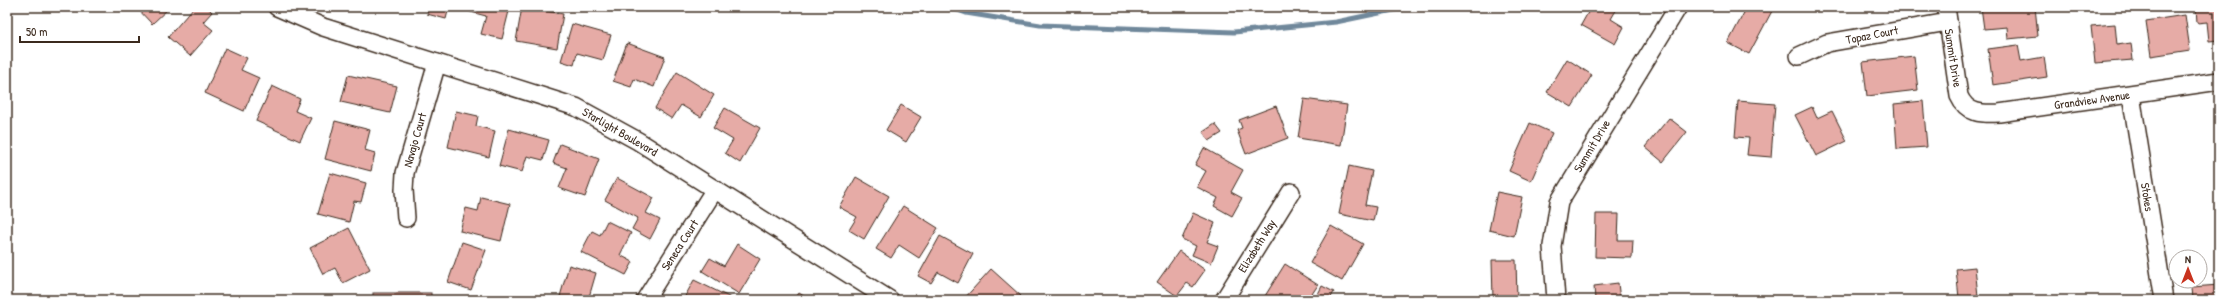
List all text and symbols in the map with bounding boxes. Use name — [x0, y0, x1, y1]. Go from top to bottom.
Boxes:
scale bar — [20, 18, 139, 44]
street label: Topaz Court — [1844, 21, 1900, 48]
text: 50 m — [26, 23, 47, 40]
street label: Summit Drive — [1940, 28, 1967, 89]
street label: Grandview Avenue — [2053, 86, 2131, 113]
street label: Starlight Boulevard — [579, 103, 661, 160]
street label: Navajo Court — [399, 110, 431, 169]
street label: Summit Drive — [1569, 116, 1614, 175]
street label: Stokes — [2137, 181, 2158, 213]
street label: Seneca Court — [657, 215, 703, 274]
street label: Elizabeth Way — [1234, 216, 1280, 276]
north arrow — [2168, 249, 2208, 289]
text: N — [2185, 252, 2191, 266]

